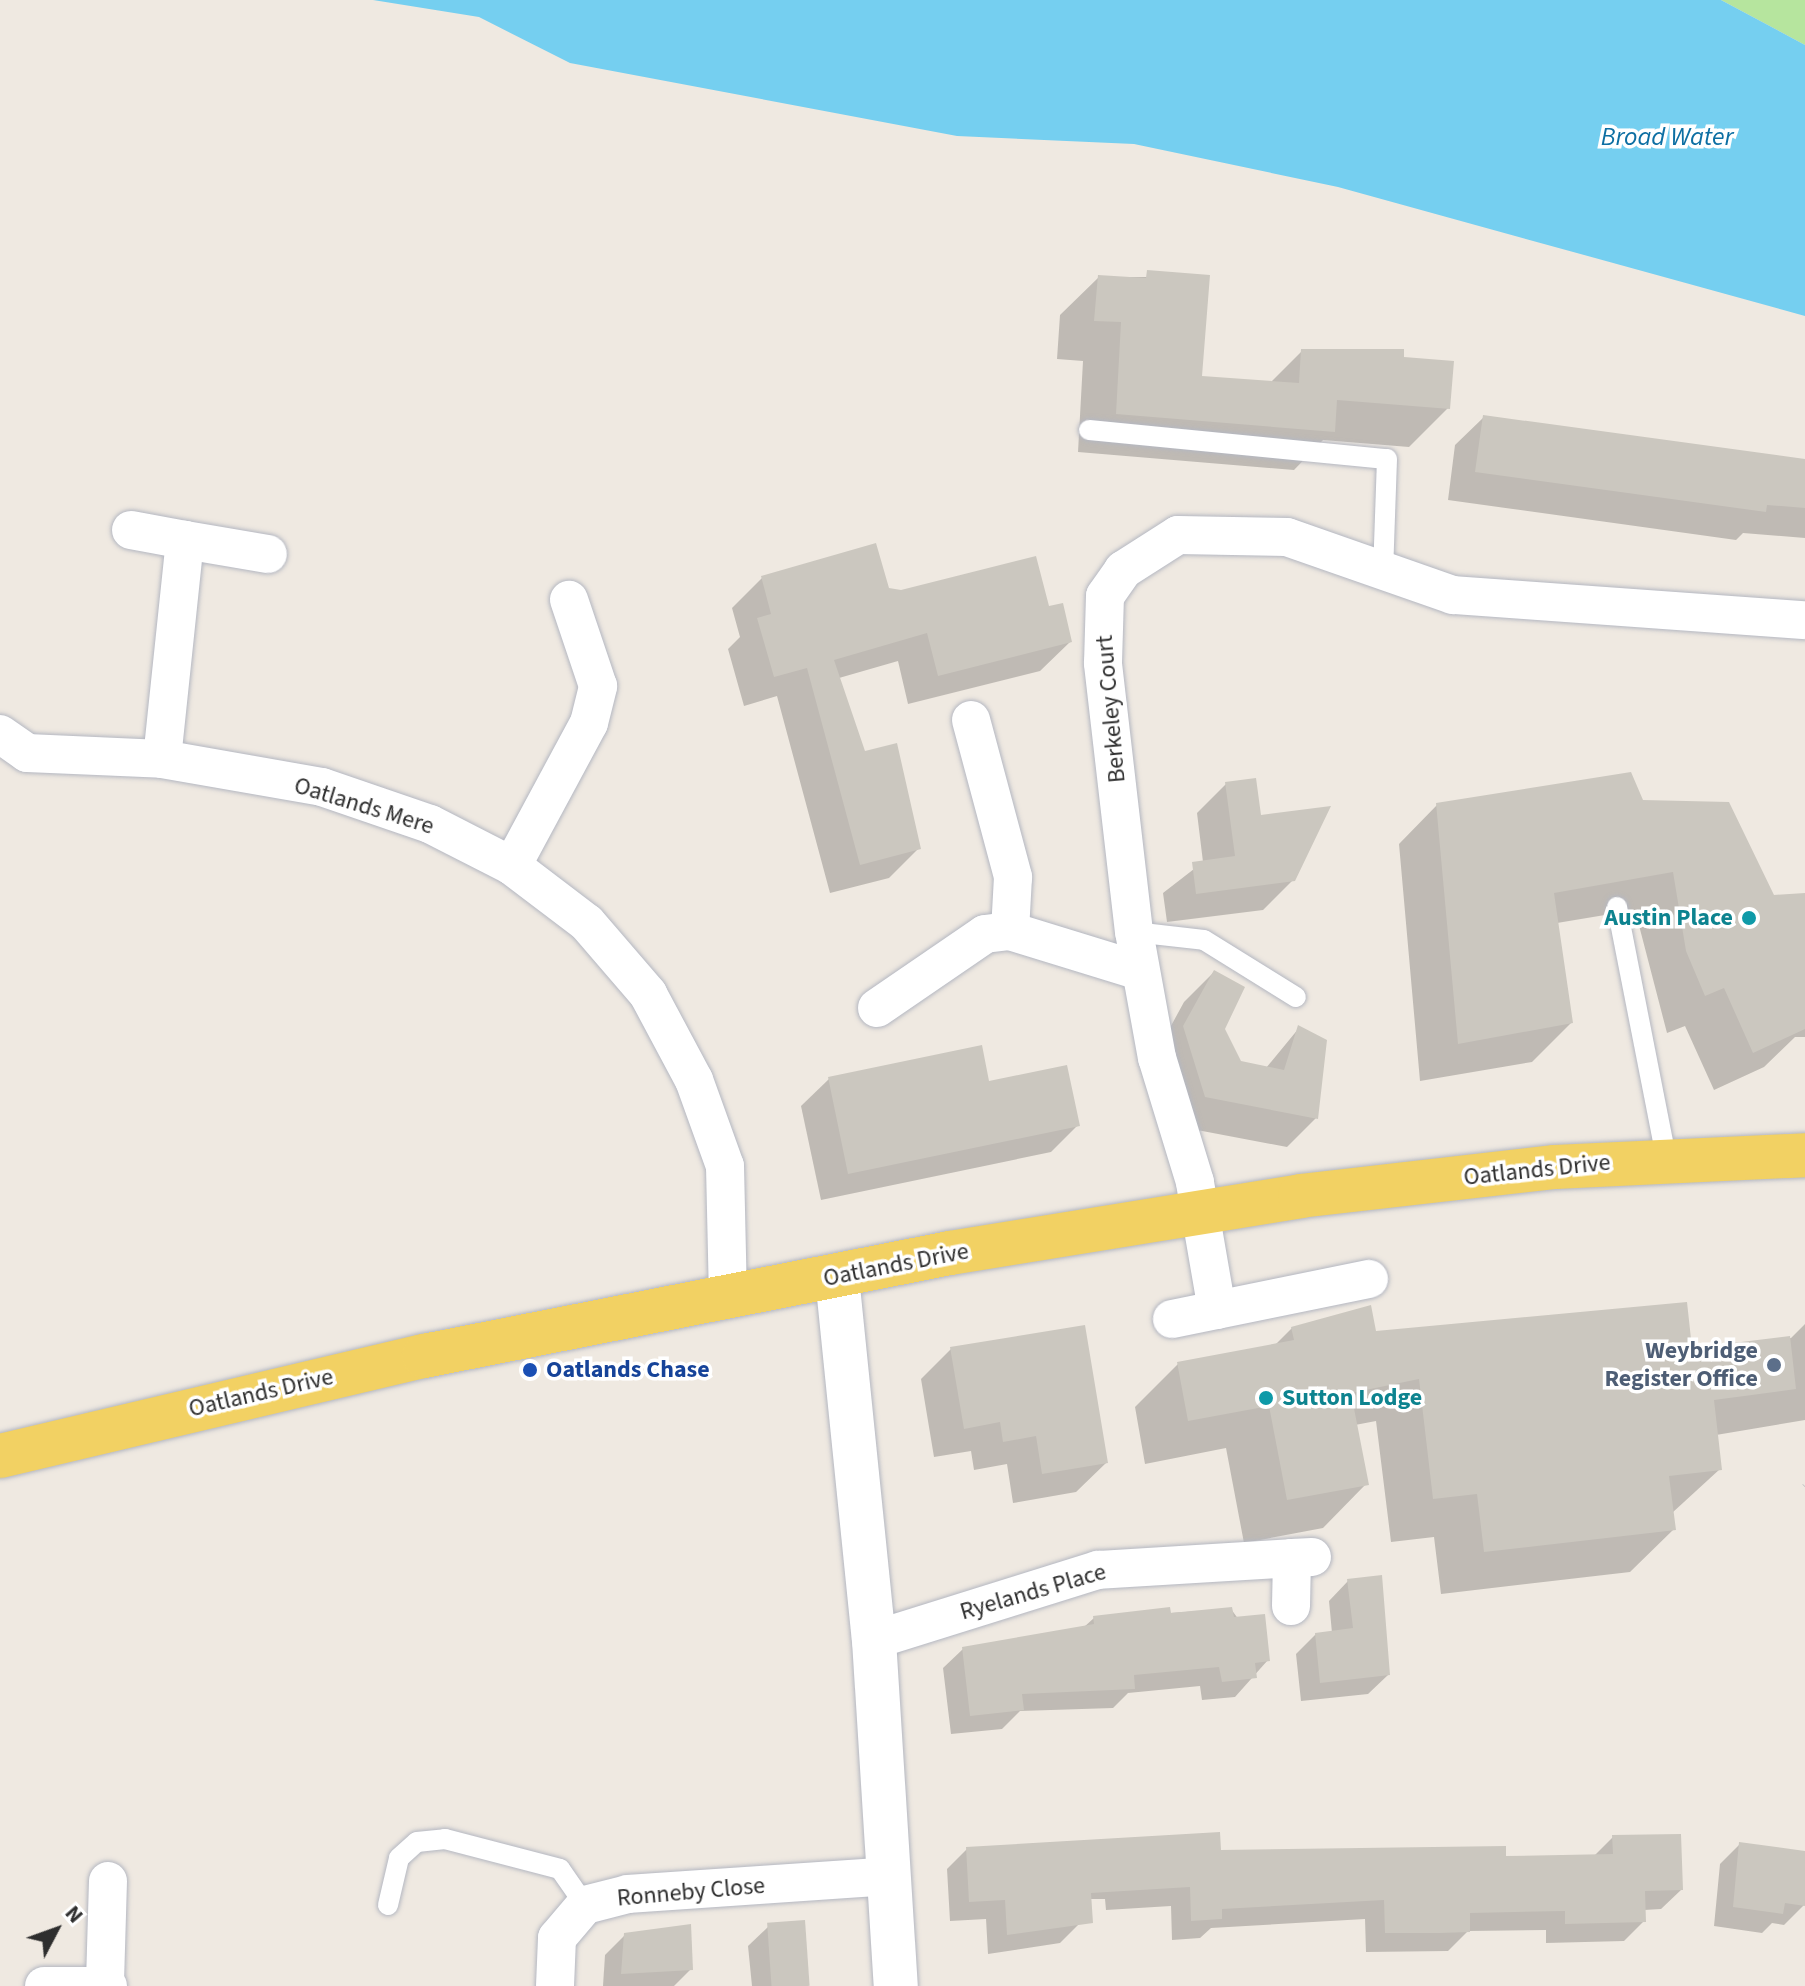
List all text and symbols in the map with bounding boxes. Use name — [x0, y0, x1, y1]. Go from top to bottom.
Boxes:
water label: Broad Water — [1601, 121, 1733, 153]
street label: Berkeley Court — [1090, 634, 1132, 784]
street label: Oatlands Mere — [291, 771, 437, 841]
place label: Austin Place — [1604, 904, 1733, 932]
marker: Austin Place — [1740, 909, 1758, 927]
street label: Oatlands Drive — [1462, 1148, 1612, 1192]
street label: Oatlands Drive — [821, 1237, 971, 1293]
place label: Weybridge Register Office — [1604, 1337, 1758, 1393]
place label: Oatlands Chase — [546, 1356, 710, 1384]
marker: Weybridge Register Office — [1765, 1356, 1783, 1374]
marker: Oatlands Chase — [521, 1361, 539, 1379]
street label: Oatlands Drive — [186, 1362, 336, 1424]
place label: Sutton Lodge — [1282, 1384, 1422, 1412]
marker: Sutton Lodge — [1257, 1389, 1275, 1407]
street label: Ryelands Place — [957, 1557, 1109, 1627]
street label: Ronneby Close — [616, 1871, 766, 1913]
north arrow — [16, 1890, 96, 1970]
text: N — [57, 1898, 91, 1930]

